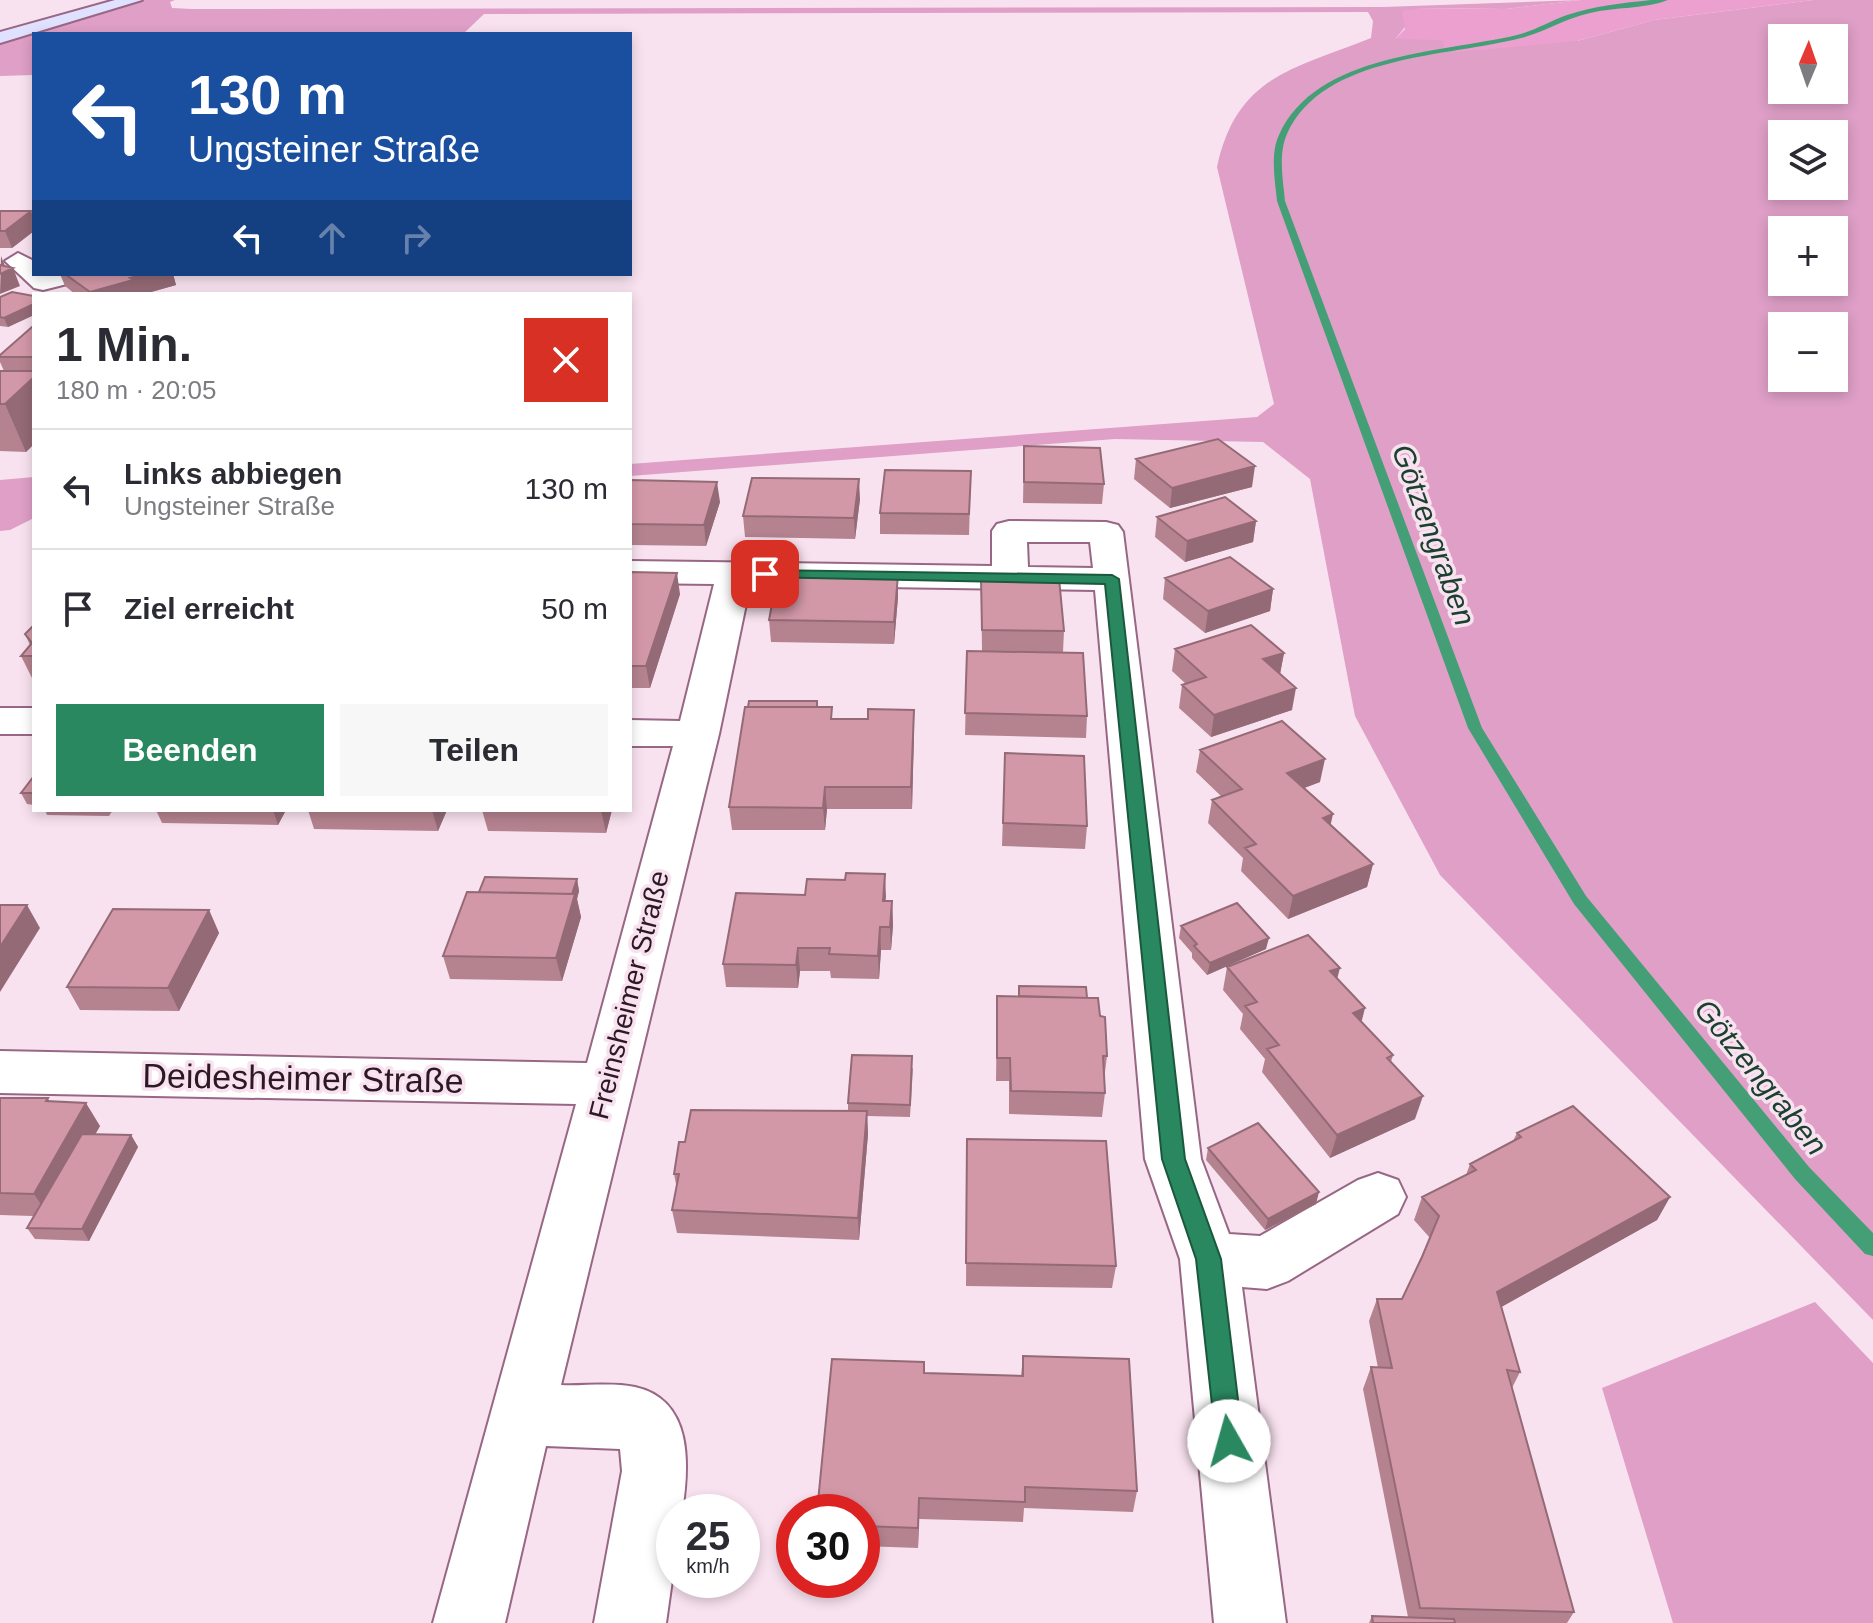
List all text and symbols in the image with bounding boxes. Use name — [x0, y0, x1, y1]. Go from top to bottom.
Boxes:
north arrow — [1768, 24, 1848, 104]
map controls — [1768, 24, 1848, 392]
text: 130 m — [188, 63, 347, 126]
icon: left — [56, 64, 160, 168]
button: layers — [1768, 120, 1848, 200]
text: Ungsteiner Straße — [188, 129, 480, 170]
icon: left — [226, 216, 270, 260]
icon: ahead — [310, 216, 354, 260]
icon: right — [394, 216, 438, 260]
button: + — [1768, 216, 1848, 296]
button: − — [1768, 312, 1848, 392]
text: 1 Min. — [56, 318, 192, 371]
button: close — [524, 318, 608, 402]
text: 180 m · 20:05 — [56, 375, 216, 405]
water label: Götzengraben — [1386, 440, 1482, 630]
text: Links abbiegen — [124, 457, 342, 490]
icon: left — [56, 467, 100, 511]
text: 130 m — [525, 472, 608, 505]
text: Ungsteiner Straße — [124, 491, 335, 521]
pin — [731, 540, 799, 608]
icon: arrive — [743, 552, 787, 596]
icon: arrive — [56, 587, 100, 631]
text: Ziel erreicht — [124, 592, 294, 625]
text: 50 m — [541, 592, 608, 625]
button: Beenden — [56, 704, 324, 796]
button: Teilen — [340, 704, 608, 796]
street label: Freinsheimer Straße — [583, 867, 675, 1123]
water label: Götzengraben — [1688, 993, 1834, 1161]
street label: Deidesheimer Straße — [142, 1056, 464, 1100]
position arrow — [1187, 1399, 1271, 1483]
speed limit sign: 30 — [776, 1494, 880, 1598]
text: 25 — [686, 1514, 730, 1558]
text: km/h — [686, 1555, 730, 1577]

